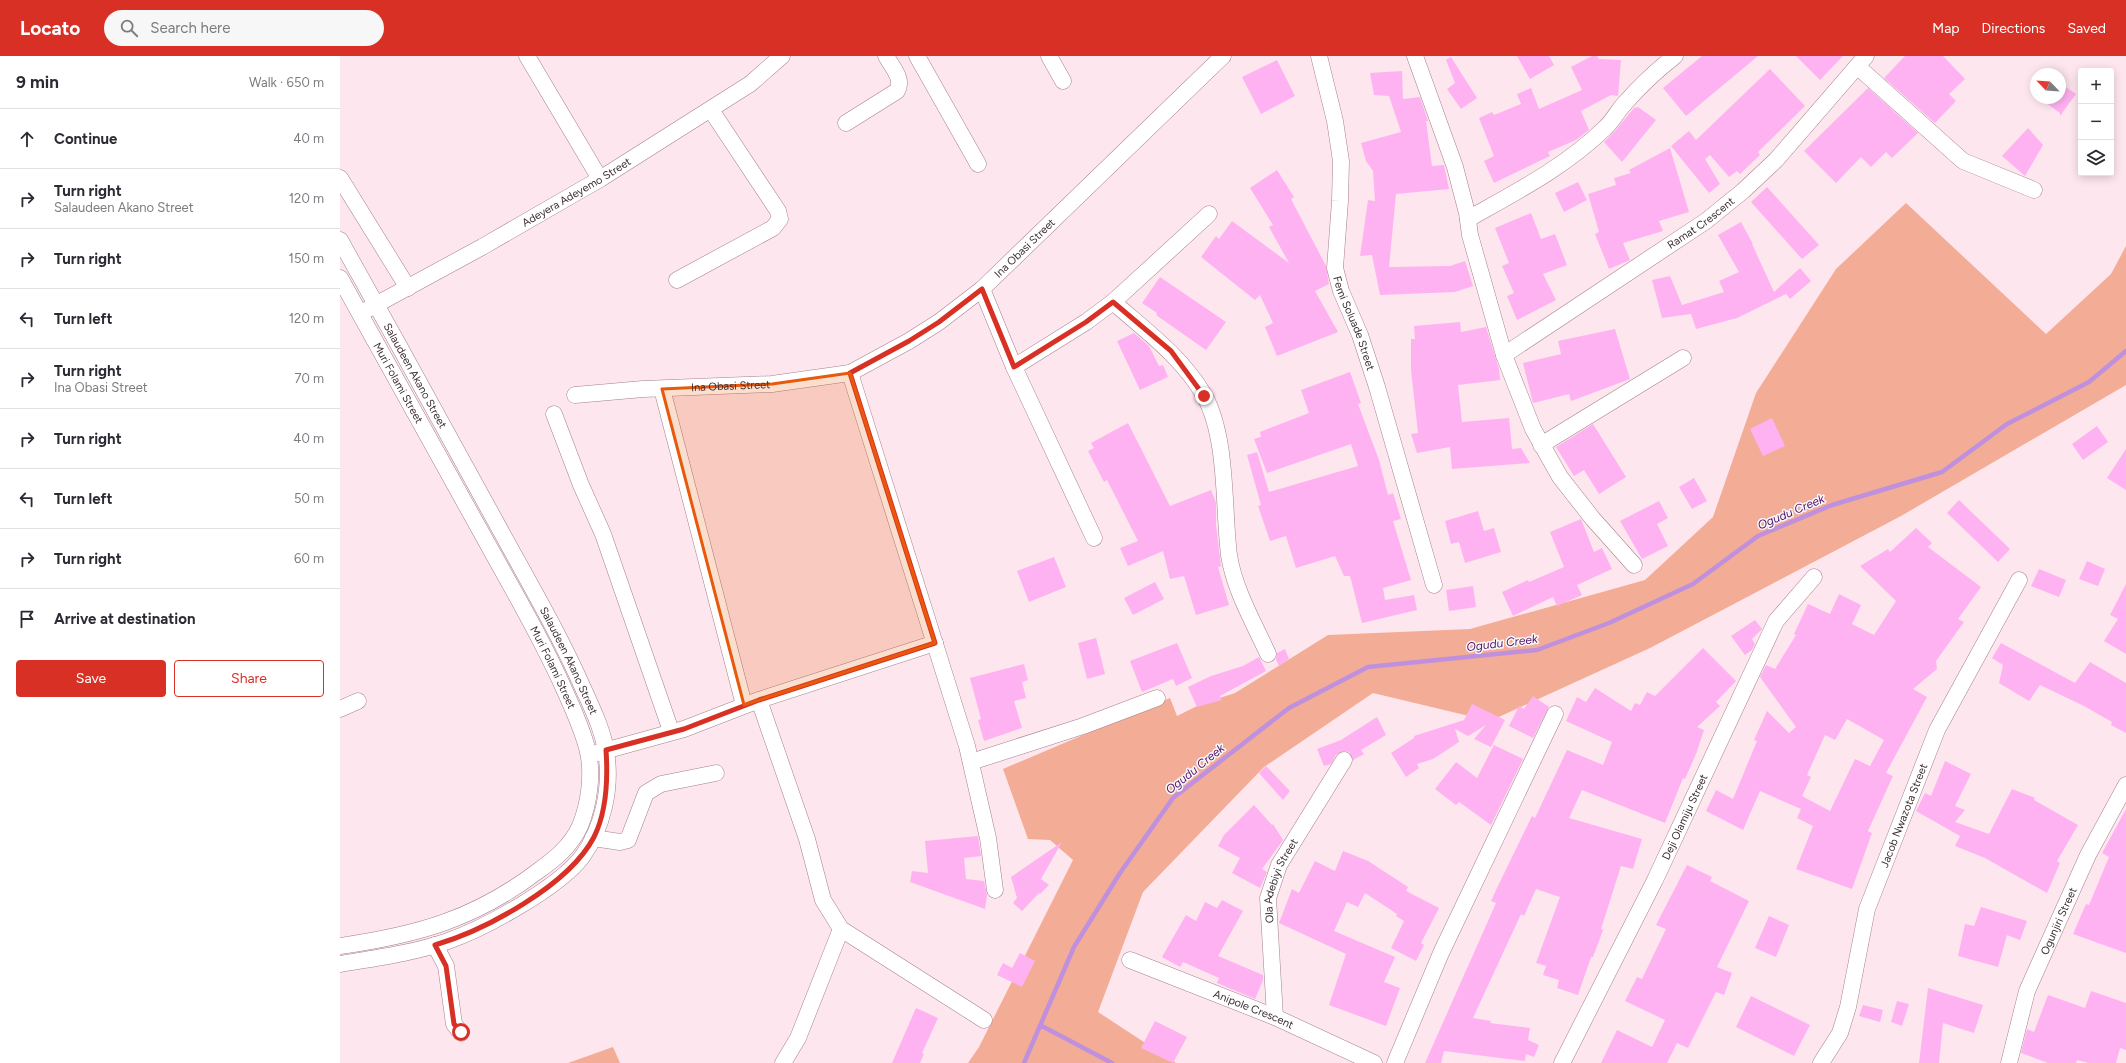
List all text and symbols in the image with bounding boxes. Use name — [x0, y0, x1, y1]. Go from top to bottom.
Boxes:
search box — [104, 10, 384, 46]
text: Locato — [20, 17, 80, 40]
icon: search — [118, 17, 140, 39]
text: Search here — [150, 19, 230, 37]
text: Map — [1932, 20, 1960, 37]
text: Directions — [1982, 20, 2045, 37]
text: Saved — [2067, 20, 2106, 37]
north arrow — [2030, 68, 2066, 104]
map controls — [2078, 68, 2114, 176]
button: + — [2078, 68, 2114, 104]
text: 9 min — [16, 72, 59, 92]
text: Walk · 650 m — [249, 75, 324, 90]
button: − — [2078, 104, 2114, 140]
icon: ahead — [16, 128, 38, 150]
text: Continue — [54, 130, 117, 148]
text: 40 m — [293, 131, 324, 146]
button: layers — [2078, 140, 2114, 176]
street label: Adeyera Adeyemo Street — [520, 155, 633, 230]
text: Turn right — [54, 182, 122, 200]
icon: right — [16, 188, 38, 210]
text: 120 m — [289, 191, 324, 206]
street label: Ramat Crescent — [1665, 195, 1737, 252]
text: Salaudeen Akano Street — [54, 200, 194, 215]
street label: Ina Obasi Street — [992, 216, 1058, 281]
icon: right — [16, 248, 38, 270]
text: Turn right — [54, 250, 122, 268]
text: 150 m — [289, 251, 324, 266]
street label: Femi Soluade Street — [1330, 275, 1377, 372]
icon: left — [16, 308, 38, 330]
text: Turn left — [54, 310, 112, 328]
text: 120 m — [289, 311, 324, 326]
street label: Salaudeen Akano Street — [381, 321, 449, 431]
street label: Muri Folami Street — [370, 340, 426, 426]
text: Turn right — [54, 362, 122, 380]
icon: right — [16, 368, 38, 390]
text: 70 m — [294, 371, 324, 386]
street label: Ina Obasi Street — [691, 378, 771, 394]
text: Ina Obasi Street — [54, 380, 148, 395]
route end — [1195, 387, 1213, 405]
icon: right — [16, 428, 38, 450]
text: Turn right — [54, 430, 122, 448]
text: 40 m — [293, 431, 324, 446]
icon: left — [16, 488, 38, 510]
text: Turn left — [54, 490, 112, 508]
text: 50 m — [294, 491, 324, 506]
water label: Ogudu Creek — [1755, 491, 1828, 532]
icon: right — [16, 548, 38, 570]
text: Turn right — [54, 550, 122, 568]
text: 60 m — [294, 551, 324, 566]
street label: Salaudeen Akano Street — [537, 605, 600, 717]
icon: arrive — [16, 608, 38, 630]
text: Arrive at destination — [54, 610, 195, 628]
street label: Muri Folami Street — [527, 624, 578, 711]
water label: Ogudu Creek — [1466, 632, 1539, 654]
button: Save — [16, 660, 166, 697]
button: Share — [174, 660, 324, 697]
water label: Ogudu Creek — [1163, 740, 1228, 797]
street label: Jacob Nwazota Street — [1878, 762, 1930, 869]
street label: Deji Olamiju Street — [1659, 772, 1711, 862]
street label: Ola Adebiyi Street — [1262, 836, 1301, 924]
street label: Ogunjiri Street — [2038, 885, 2080, 957]
street label: Anipole Crescent — [1212, 987, 1296, 1032]
route start — [452, 1023, 470, 1041]

